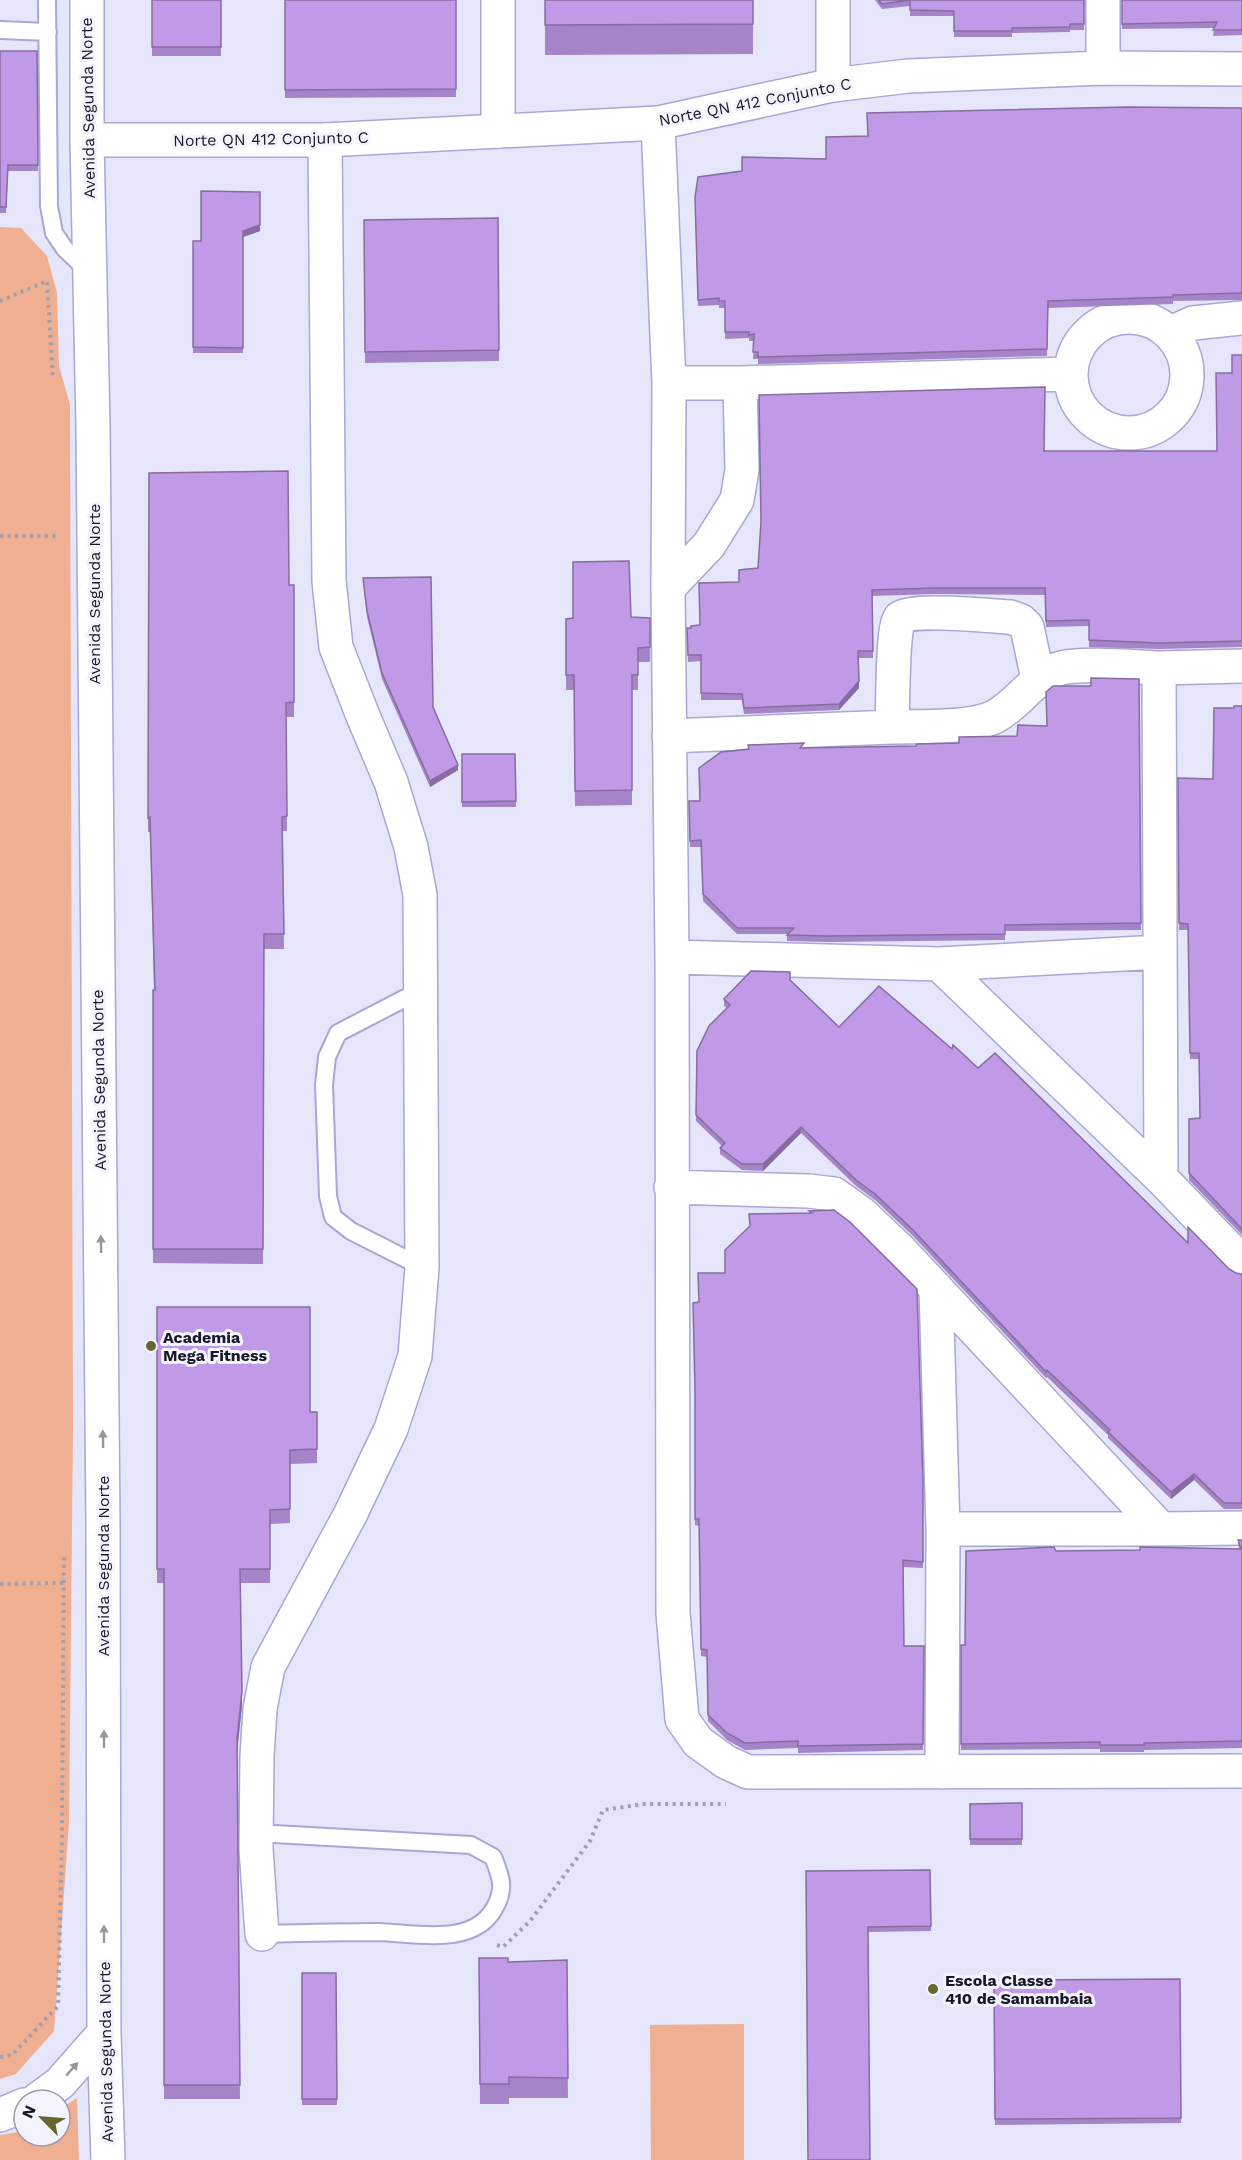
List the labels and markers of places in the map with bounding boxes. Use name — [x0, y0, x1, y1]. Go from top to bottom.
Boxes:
place label: Academia Mega Fitness — [163, 1328, 268, 1365]
marker: Academia Mega Fitness — [144, 1339, 158, 1353]
place label: Escola Classe 410 de Samambaia — [945, 1971, 1093, 2008]
marker: Escola Classe 410 de Samambaia — [926, 1982, 940, 1996]

